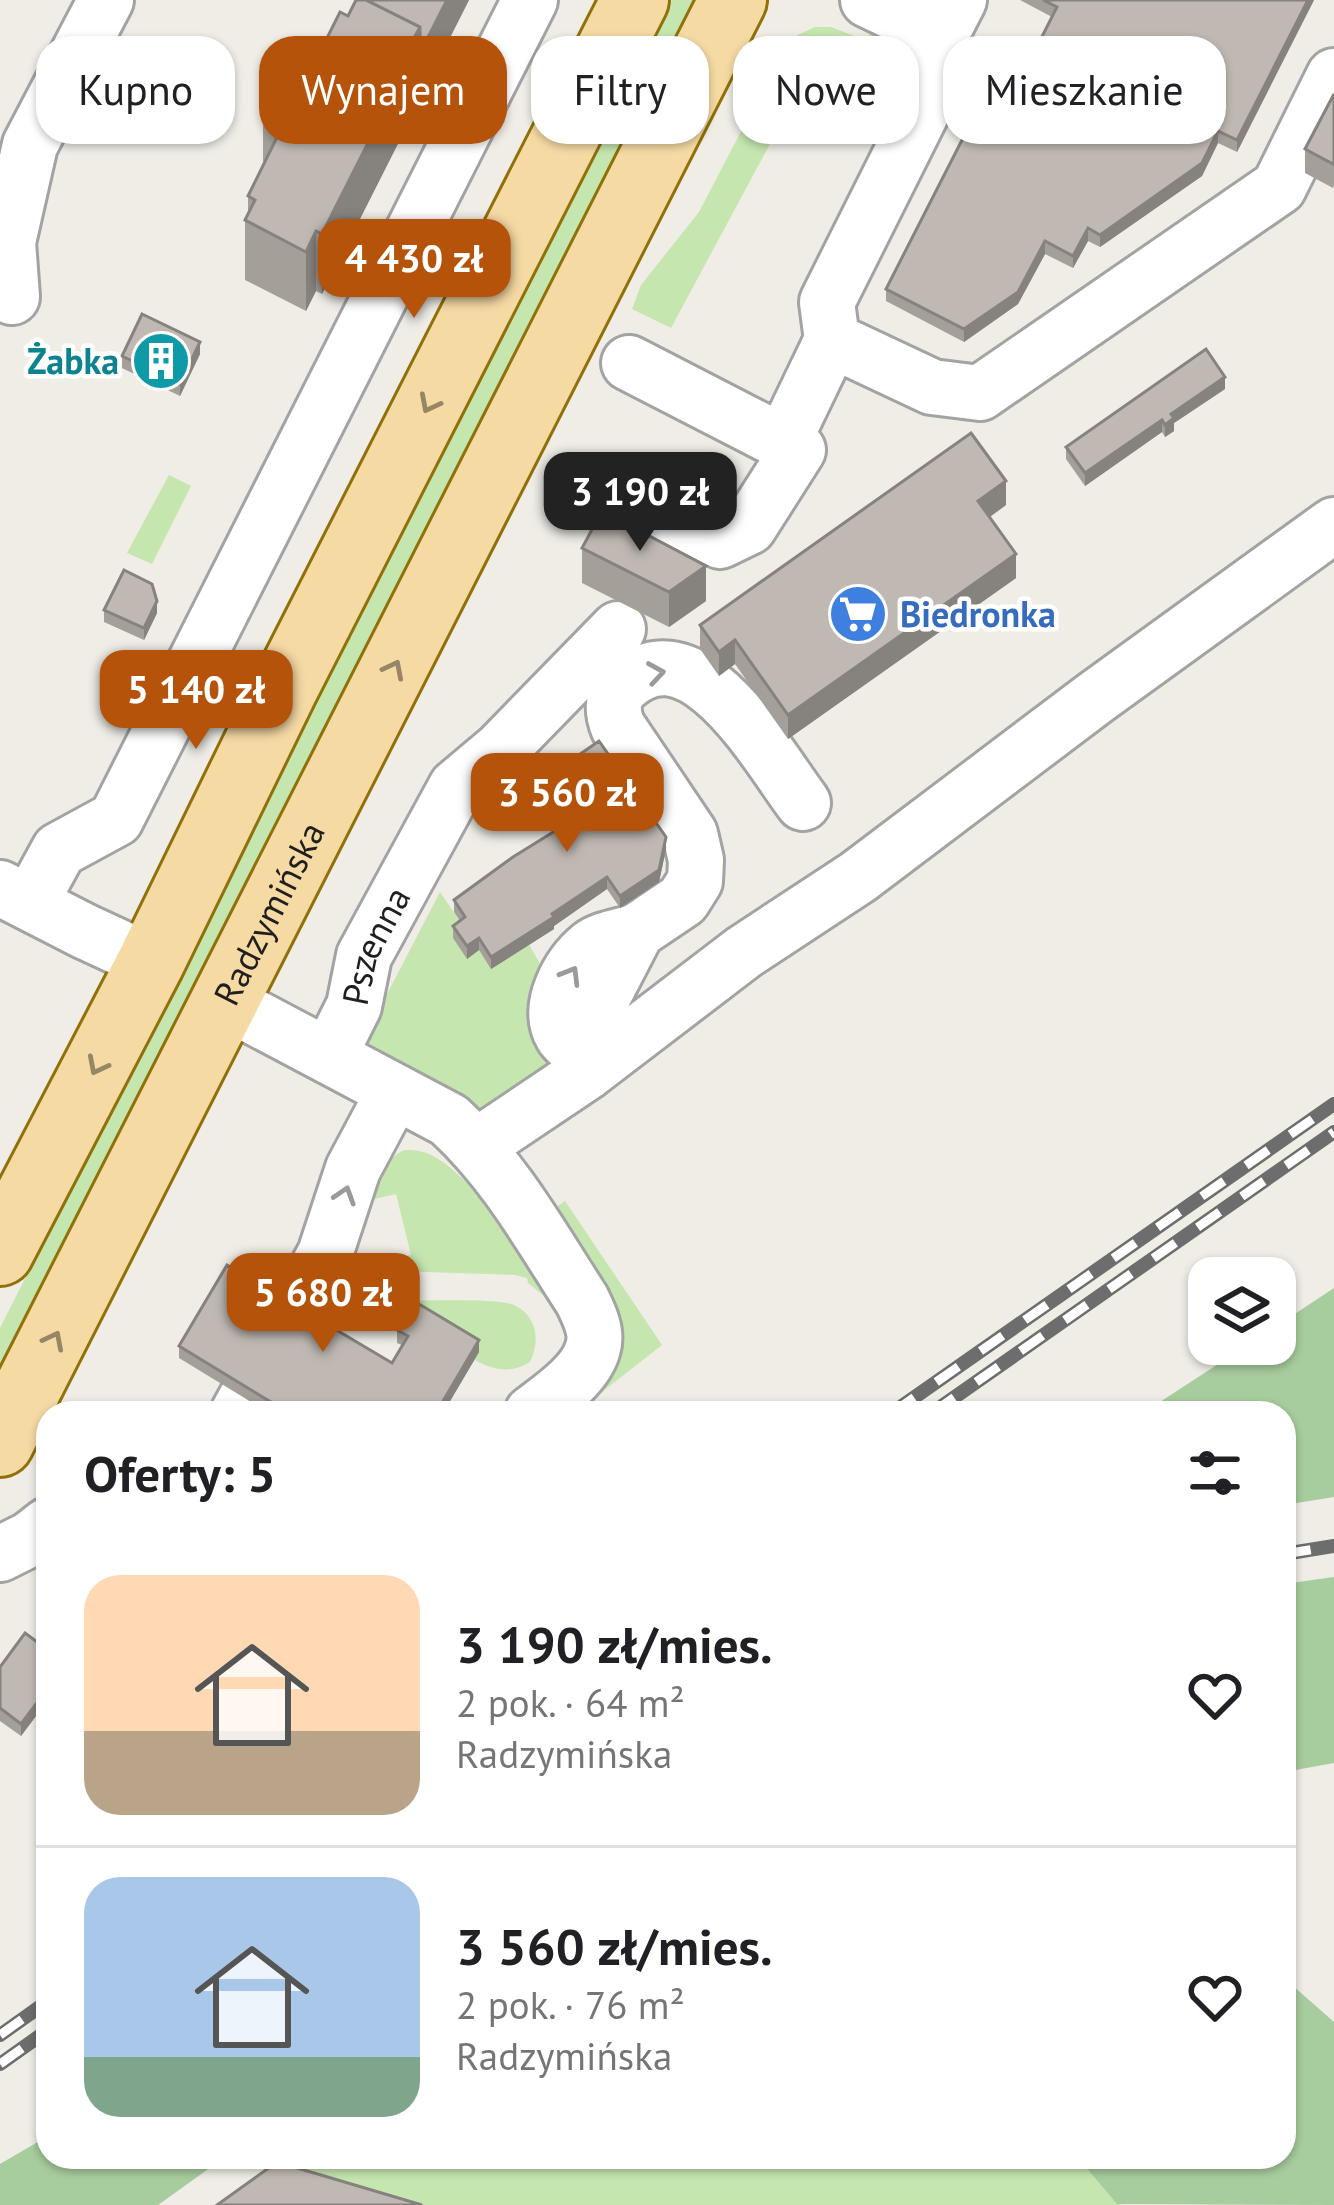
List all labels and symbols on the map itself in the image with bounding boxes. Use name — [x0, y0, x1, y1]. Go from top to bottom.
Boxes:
pin: 4 430 zł — [290, 219, 538, 321]
building icon: Żabka — [130, 330, 192, 392]
place label: Żabka — [27, 337, 119, 384]
one-way arrow — [421, 391, 444, 413]
pin: 3 190 zł — [516, 452, 764, 554]
supermarket icon: Biedronka — [827, 583, 889, 645]
place label: Biedronka — [900, 590, 1056, 637]
pin: 5 140 zł — [72, 650, 320, 752]
one-way arrow — [380, 659, 403, 681]
one-way arrow — [646, 662, 666, 687]
pin: 3 560 zł — [443, 753, 691, 855]
street label: Radzymińska — [202, 814, 335, 1013]
street label: Pszenna — [331, 878, 420, 1009]
one-way arrow — [557, 967, 580, 988]
one-way arrow — [88, 1053, 111, 1075]
one-way arrow — [330, 1185, 355, 1206]
pin: 5 680 zł — [199, 1253, 447, 1355]
one-way arrow — [40, 1330, 63, 1352]

